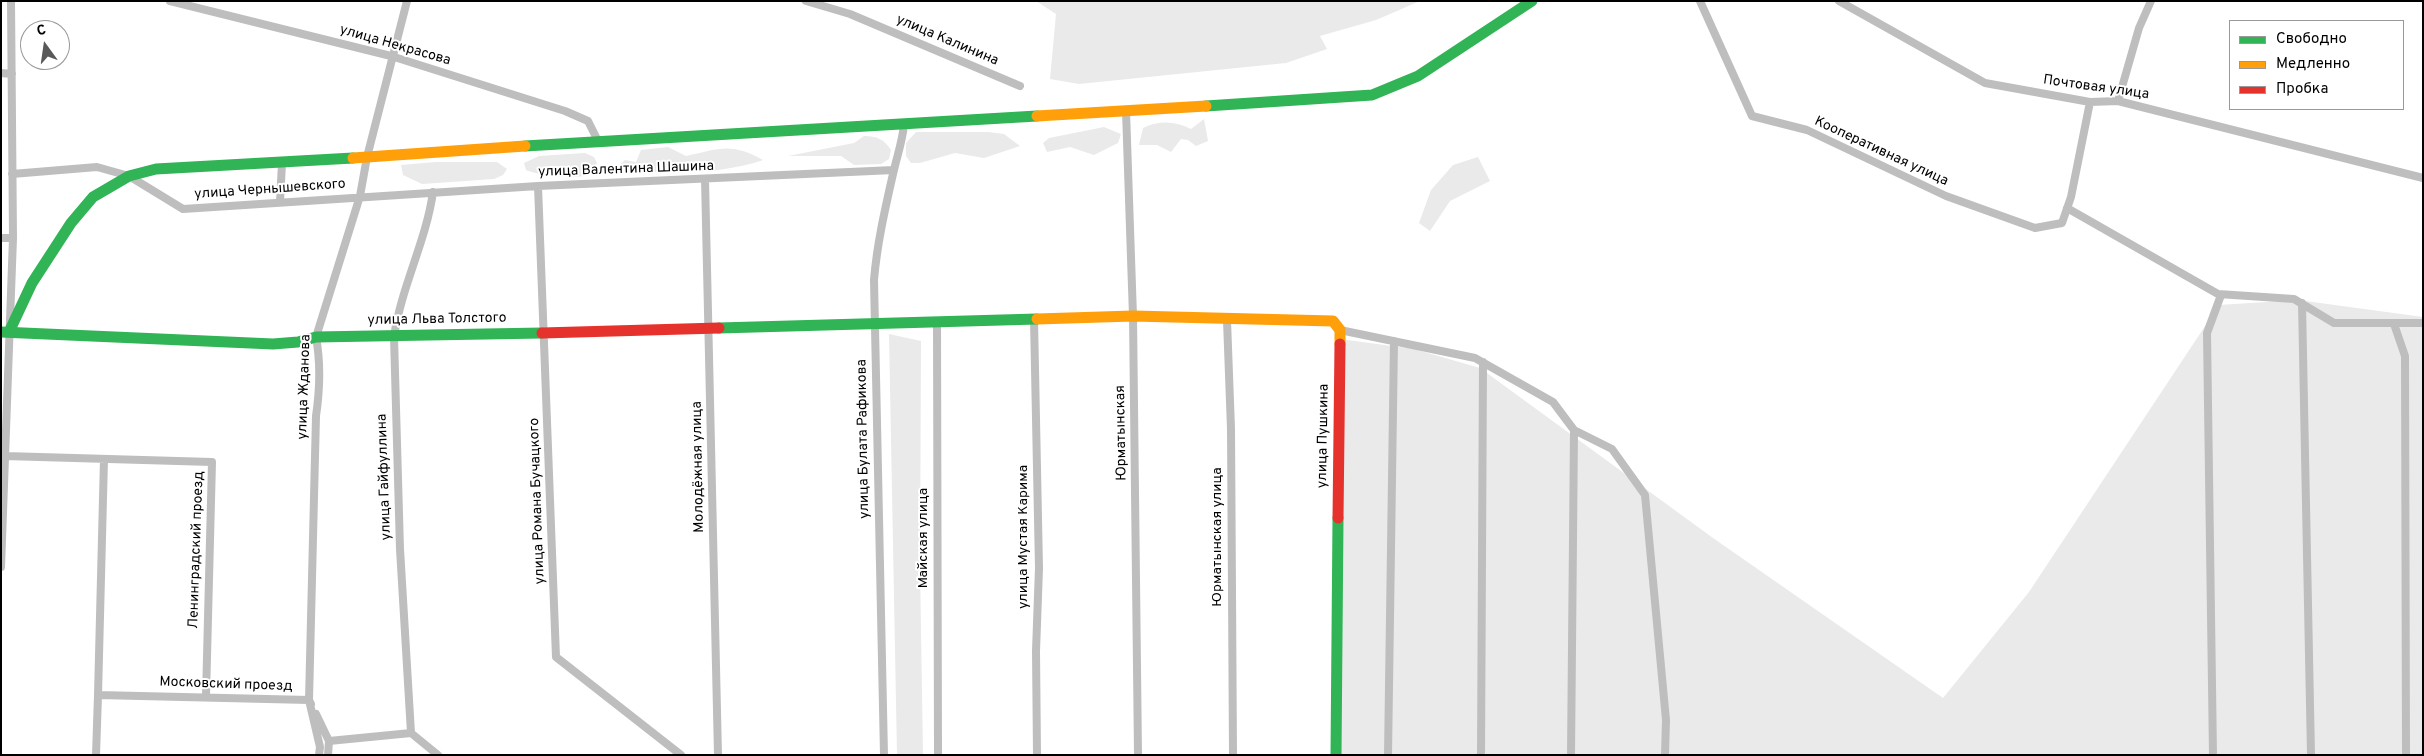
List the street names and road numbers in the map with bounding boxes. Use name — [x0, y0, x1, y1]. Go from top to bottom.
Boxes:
street label: улица Калинина — [893, 12, 1001, 70]
street label: улица Некрасова — [338, 22, 452, 70]
street label: Почтовая улица — [2042, 72, 2150, 104]
street label: Кооперативная улица — [1811, 114, 1951, 190]
street label: улица Валентина Шашина — [538, 159, 714, 181]
street label: улица Чернышевского — [194, 176, 346, 204]
street label: улица Льва Толстого — [367, 310, 507, 330]
street label: улица Жданова — [295, 334, 315, 440]
street label: улица Булата Рафикова — [854, 359, 874, 519]
street label: улица Пушкина — [1315, 384, 1333, 488]
street label: Юрматынская — [1113, 385, 1131, 481]
street label: Молодёжная улица — [689, 401, 709, 533]
street label: улица Гайфуллина — [374, 413, 396, 541]
street label: улица Романа Бучацкого — [527, 417, 549, 585]
street label: улица Мустая Карима — [1016, 465, 1032, 609]
street label: Юрматынская улица — [1210, 467, 1226, 607]
street label: Ленинградский проезд — [186, 471, 208, 629]
street label: Майская улица — [916, 488, 932, 588]
street label: Московский проезд — [159, 674, 293, 696]

